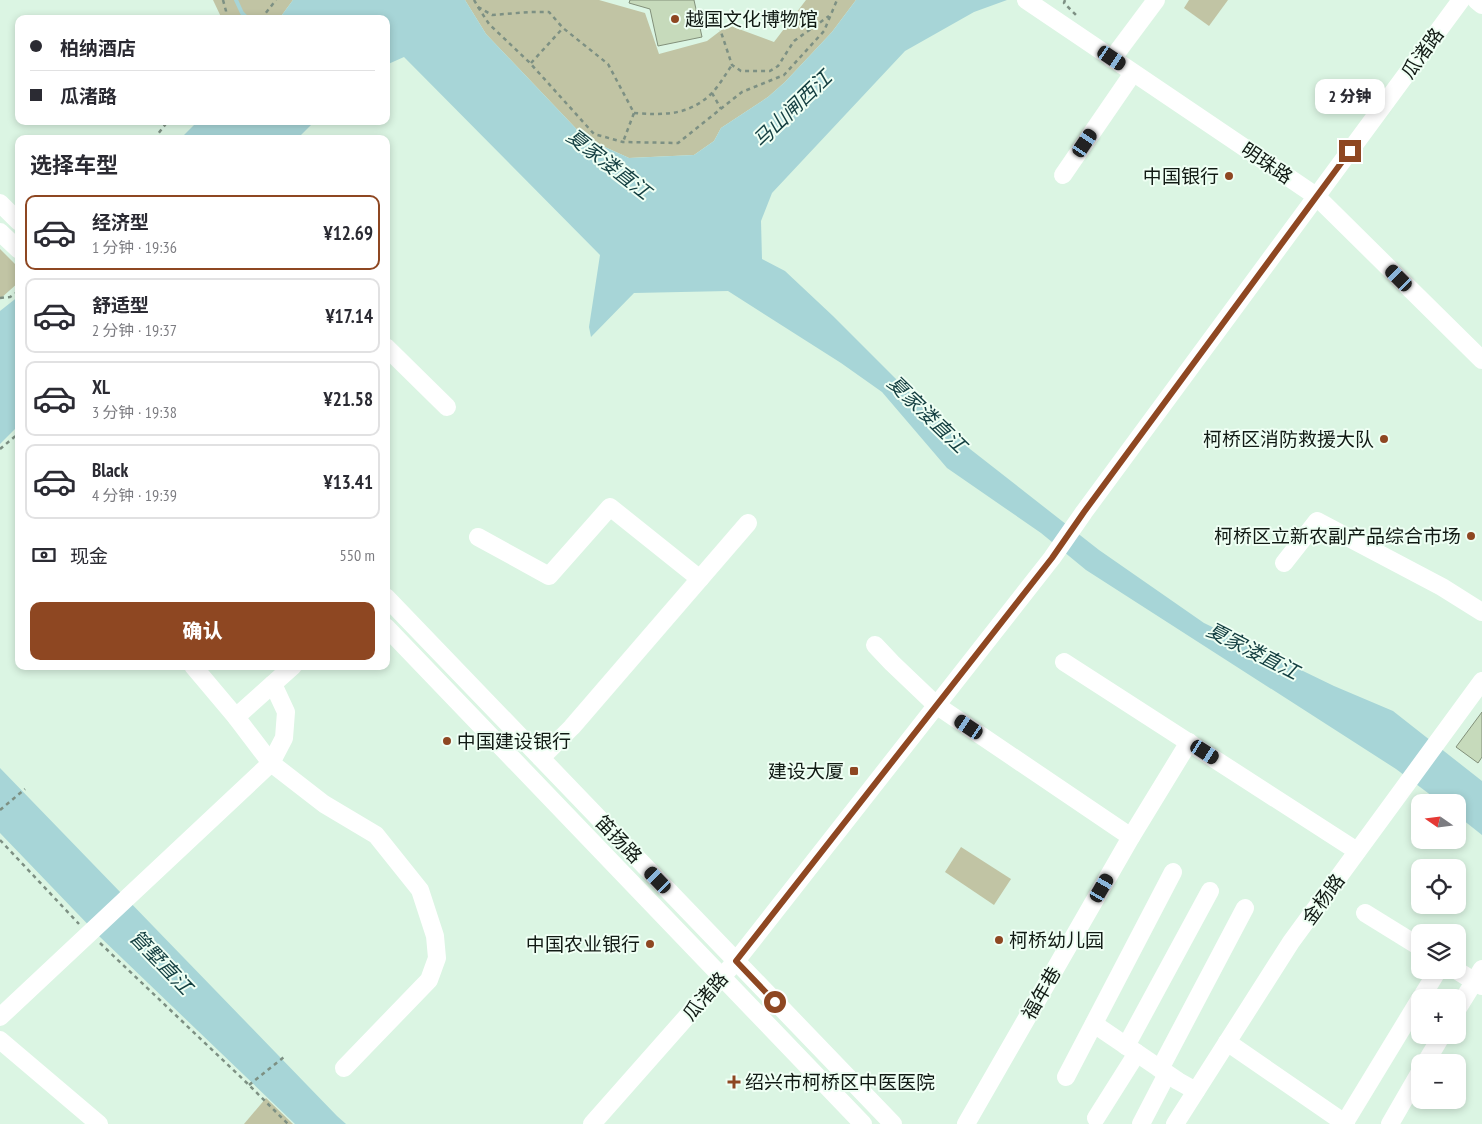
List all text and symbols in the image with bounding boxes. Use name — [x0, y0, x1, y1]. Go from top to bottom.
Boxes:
place label: 越国文化博物馆 — [685, 7, 818, 31]
marker: 越国文化博物馆 — [669, 13, 681, 25]
street label: 瓜渚路 — [1396, 23, 1448, 83]
text: 柏纳酒店 — [60, 36, 136, 60]
car — [1095, 43, 1128, 73]
water label: 马山闸西江 — [747, 64, 838, 153]
callout: 2 分钟 — [1315, 78, 1385, 114]
text: 瓜渚路 — [60, 84, 117, 108]
text: 2 分钟 — [1329, 86, 1371, 106]
water label: 夏家溇直江 — [562, 123, 658, 206]
car — [1070, 126, 1099, 160]
street label: 明珠路 — [1237, 137, 1297, 189]
route end — [1339, 140, 1361, 162]
text: 选择车型 — [30, 151, 118, 179]
place label: 中国银行 — [1143, 164, 1219, 188]
marker: 中国银行 — [1223, 170, 1235, 182]
icon: car — [32, 210, 77, 255]
text: 经济型 — [92, 210, 149, 234]
text: ¥12.69 — [324, 221, 373, 245]
text: 1 分钟 · 19:36 — [92, 237, 177, 257]
car — [1383, 262, 1414, 294]
icon: car — [32, 293, 77, 338]
text: 舒适型 — [92, 293, 149, 317]
text: ¥17.14 — [325, 304, 373, 328]
text: 2 分钟 · 19:37 — [92, 320, 177, 340]
water label: 夏家溇直江 — [882, 370, 973, 459]
text: XL — [92, 375, 110, 399]
icon: car — [32, 376, 77, 421]
text: ¥21.58 — [324, 387, 373, 411]
text: 3 分钟 · 19:38 — [92, 402, 177, 422]
place label: 柯桥区消防救援大队 — [1203, 427, 1374, 451]
marker: 柯桥区消防救援大队 — [1378, 433, 1390, 445]
text: Black — [92, 458, 128, 482]
icon: car — [32, 459, 77, 504]
text: ¥13.41 — [324, 470, 373, 494]
text: 4 分钟 · 19:39 — [92, 485, 177, 505]
place label: 柯桥区立新农副产品综合市场 — [1214, 524, 1461, 548]
marker: 柯桥区立新农副产品综合市场 — [1465, 530, 1477, 542]
icon: cash — [30, 541, 58, 569]
text: 现金 — [70, 544, 108, 568]
text: 550 m — [340, 545, 375, 565]
button: 确认 — [30, 602, 375, 660]
water label: 夏家溇直江 — [1203, 617, 1305, 686]
car — [952, 712, 985, 742]
place label: 中国建设银行 — [457, 729, 571, 753]
marker: 中国建设银行 — [441, 735, 453, 747]
car — [1188, 738, 1221, 766]
place label: 建设大厦 — [768, 759, 844, 783]
marker: 建设大厦 — [848, 765, 860, 777]
north arrow — [1411, 794, 1466, 849]
map controls — [1411, 794, 1466, 1109]
street label: 笛扬路 — [591, 810, 647, 868]
button: locate — [1411, 859, 1466, 914]
car — [642, 864, 673, 896]
street label: 金杨路 — [1297, 869, 1349, 929]
car — [1088, 871, 1115, 905]
water label: 管墅直江 — [124, 924, 200, 1001]
button: layers — [1411, 924, 1466, 979]
place label: 柯桥幼儿园 — [1009, 928, 1104, 952]
place label: 中国农业银行 — [526, 932, 640, 956]
marker: 柯桥幼儿园 — [993, 934, 1005, 946]
marker: 中国农业银行 — [644, 938, 656, 950]
street label: 福年巷 — [1016, 962, 1066, 1024]
street label: 瓜渚路 — [677, 967, 733, 1025]
button: + — [1411, 989, 1466, 1044]
route start — [764, 991, 786, 1013]
button: − — [1411, 1054, 1466, 1109]
place label: 绍兴市柯桥区中医医院 — [745, 1070, 935, 1094]
marker: 绍兴市柯桥区中医医院 — [727, 1075, 741, 1089]

